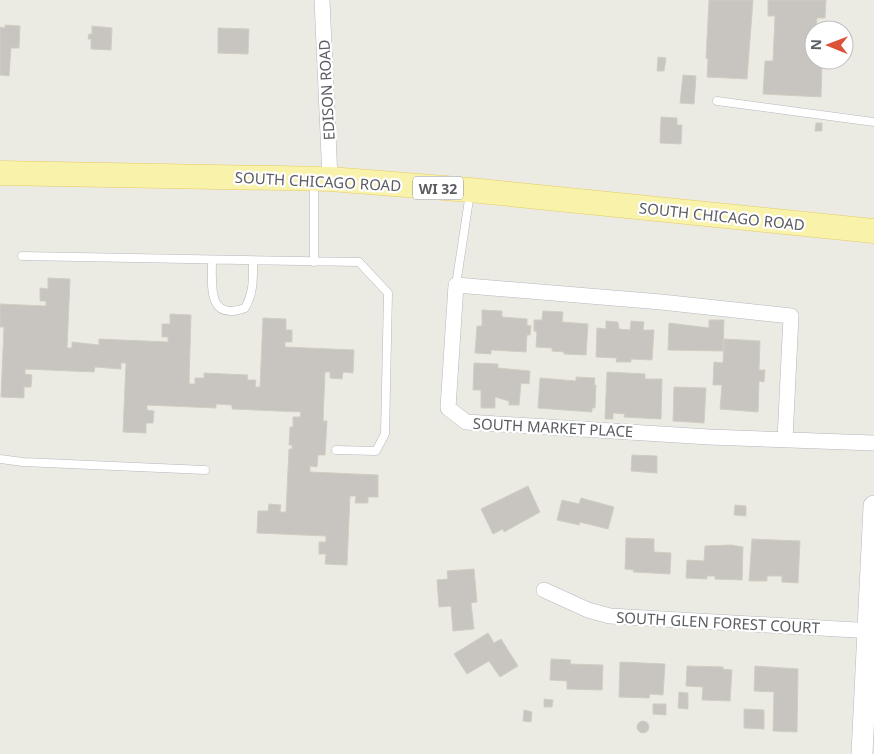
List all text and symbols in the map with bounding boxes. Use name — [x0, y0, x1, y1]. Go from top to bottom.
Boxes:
north arrow — [804, 20, 854, 70]
street label: EDISON ROAD — [313, 39, 339, 141]
text: N — [806, 39, 825, 51]
street label: SOUTH CHICAGO ROAD — [234, 167, 402, 195]
road number: WI 32 — [413, 177, 463, 200]
street label: SOUTH CHICAGO ROAD — [638, 197, 806, 235]
street label: SOUTH MARKET PLACE — [472, 413, 634, 441]
street label: SOUTH GLEN FOREST COURT — [616, 607, 821, 637]

